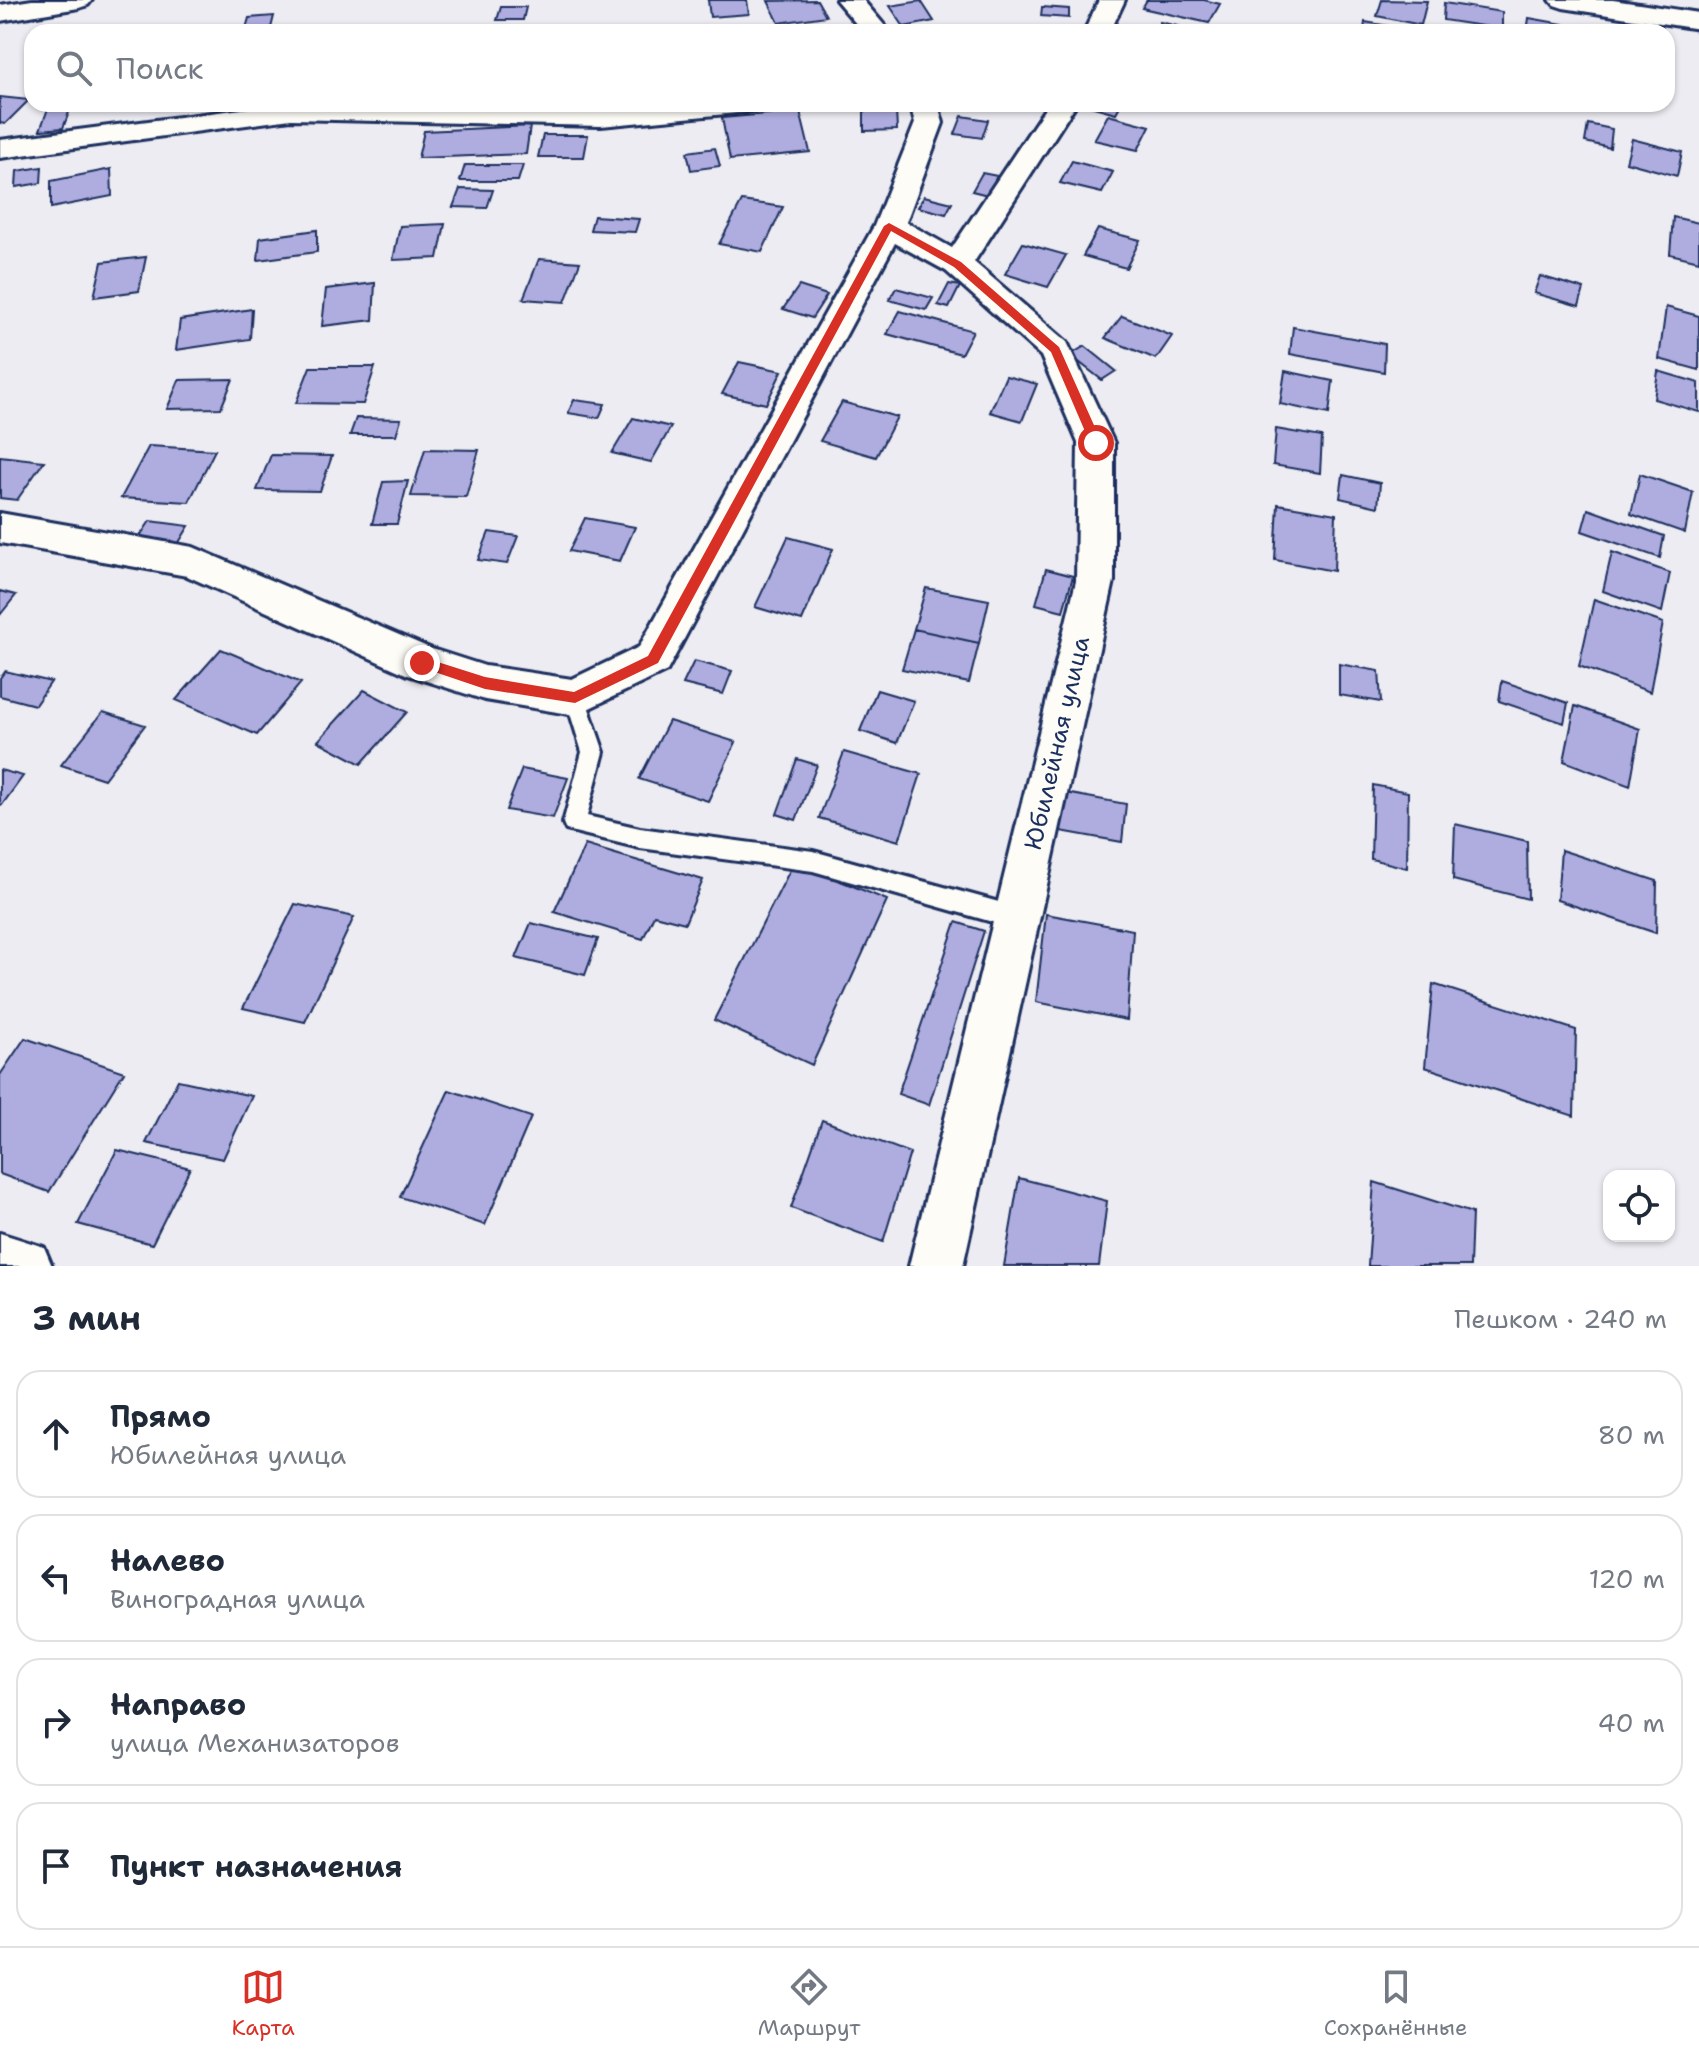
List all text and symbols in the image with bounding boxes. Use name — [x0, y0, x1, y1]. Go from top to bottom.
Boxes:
search box — [24, 24, 1675, 112]
icon: search — [52, 46, 96, 90]
text: Поиск — [116, 48, 204, 89]
route start — [1078, 425, 1114, 461]
street label: Юбилейная улица — [1017, 633, 1097, 853]
route end — [404, 645, 440, 681]
map controls — [1603, 1170, 1675, 1242]
button: locate — [1603, 1170, 1675, 1242]
text: 3 мин — [32, 1295, 141, 1341]
text: Пешком · 240 m — [1454, 1301, 1667, 1336]
text: Прямо — [110, 1396, 211, 1437]
icon: ahead — [34, 1412, 78, 1456]
text: 80 m — [1598, 1417, 1665, 1452]
text: Юбилейная улица — [110, 1437, 346, 1472]
text: Налево — [110, 1540, 225, 1581]
icon: left — [34, 1556, 78, 1600]
text: 120 m — [1589, 1561, 1665, 1596]
text: Виноградная улица — [110, 1581, 365, 1616]
text: Направо — [110, 1684, 246, 1725]
icon: right — [34, 1700, 78, 1744]
text: 40 m — [1598, 1705, 1665, 1740]
text: улица Механизаторов — [110, 1725, 399, 1760]
icon: arrive — [34, 1844, 78, 1888]
text: Пункт назначения — [110, 1846, 402, 1887]
tab: Карта — [232, 1965, 295, 2042]
tab: Маршрут — [758, 1965, 860, 2042]
tab: Сохранённые — [1324, 1965, 1467, 2042]

